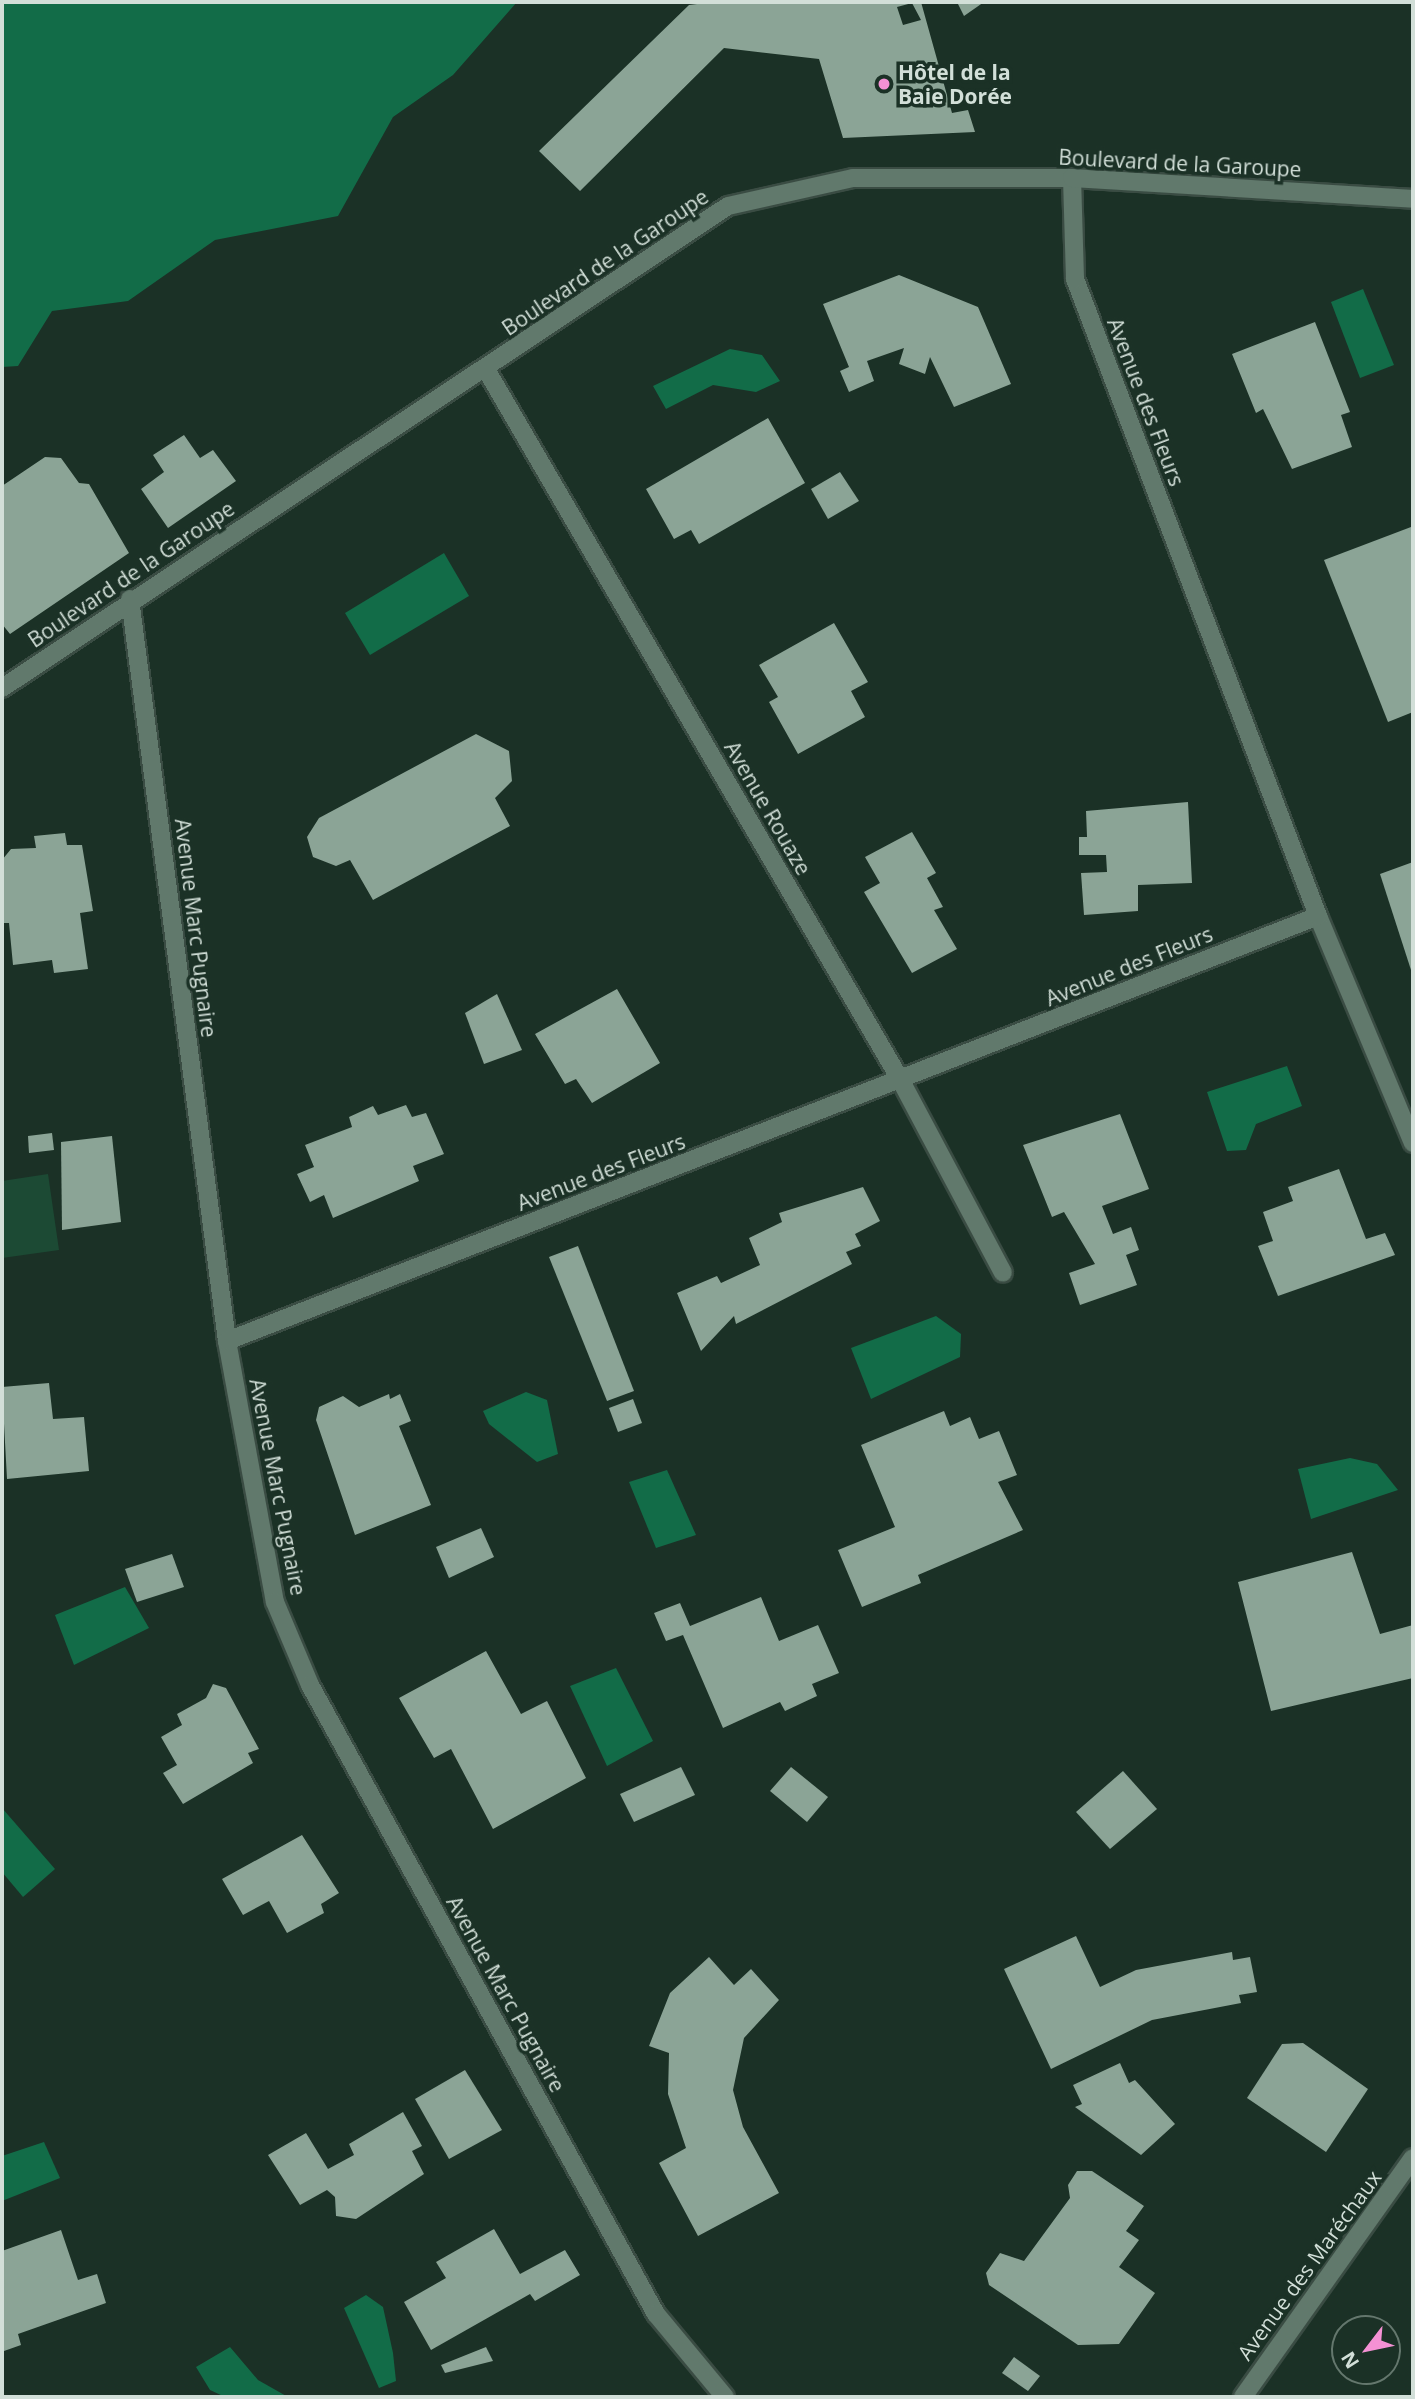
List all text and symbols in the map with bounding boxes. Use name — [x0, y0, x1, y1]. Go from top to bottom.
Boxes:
place label: Hôtel de la Baie Dorée — [898, 59, 1012, 109]
marker: Hôtel de la Baie Dorée — [876, 76, 892, 92]
street label: Boulevard de la Garoupe — [1058, 144, 1302, 182]
street label: Boulevard de la Garoupe — [497, 183, 713, 341]
street label: Avenue des Fleurs — [1102, 314, 1190, 490]
street label: Boulevard de la Garoupe — [23, 495, 239, 653]
street label: Avenue Rouaze — [720, 737, 816, 879]
street label: Avenue Marc Pugnaire — [170, 817, 222, 1039]
street label: Avenue des Fleurs — [1042, 921, 1216, 1011]
street label: Avenue des Fleurs — [513, 1128, 689, 1216]
street label: Avenue Marc Pugnaire — [245, 1376, 311, 1598]
street label: Avenue Marc Pugnaire — [442, 1892, 570, 2096]
street label: Avenue des Maréchaux — [1232, 2165, 1386, 2365]
north arrow — [1331, 2315, 1401, 2385]
text: N — [1335, 2347, 1365, 2374]

